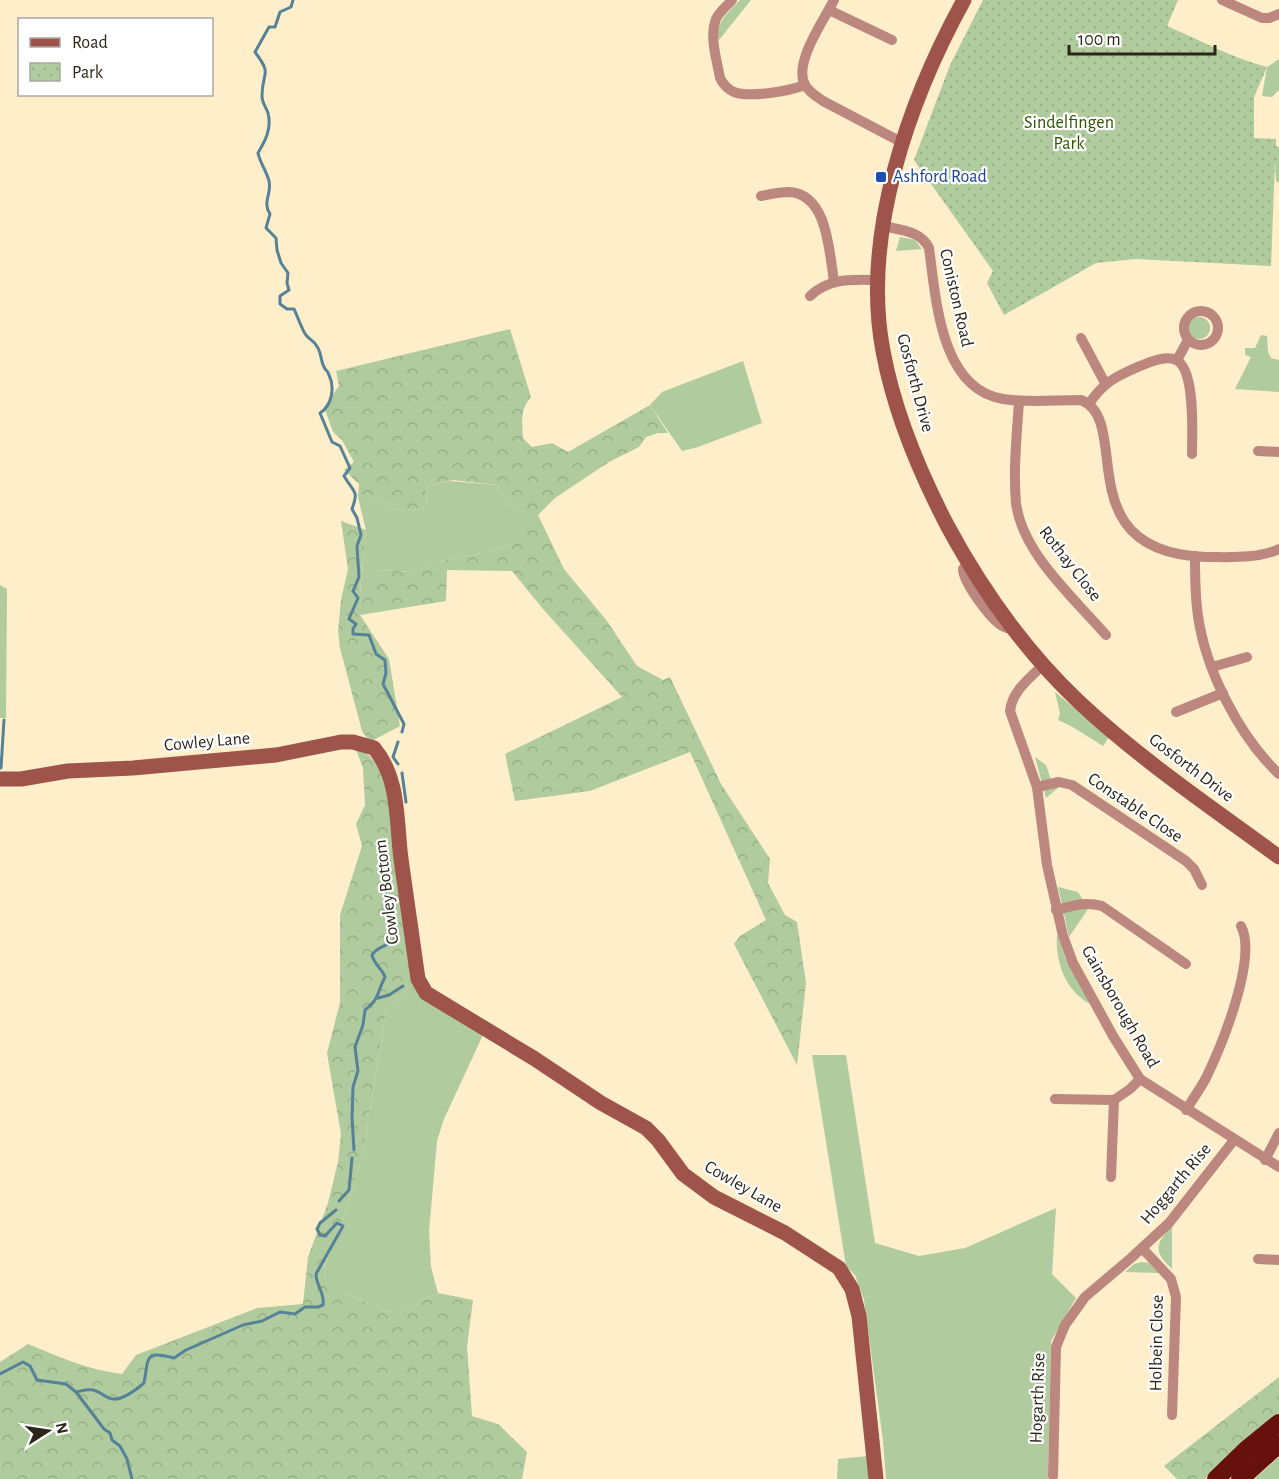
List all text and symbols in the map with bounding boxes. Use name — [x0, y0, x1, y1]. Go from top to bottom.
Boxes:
legend — [18, 18, 213, 96]
scale bar — [1069, 18, 1214, 56]
text: 100 m — [1078, 31, 1121, 49]
text: Road — [72, 34, 108, 52]
text: Park — [72, 64, 104, 82]
park label: Sindelfingen Park — [1024, 114, 1114, 153]
place label: Ashford Road — [893, 168, 987, 186]
marker: Ashford Road — [874, 170, 888, 184]
street label: Coniston Road — [936, 247, 976, 349]
street label: Gosforth Drive — [893, 332, 937, 434]
street label: Rothay Close — [1035, 523, 1105, 605]
street label: Cowley Lane — [163, 729, 251, 755]
street label: Gosforth Drive — [1145, 730, 1237, 806]
street label: Constable Close — [1084, 770, 1186, 846]
street label: Cowley Bottom — [372, 838, 402, 946]
street label: Gainsborough Road — [1078, 943, 1162, 1071]
street label: Hoggarth Rise — [1137, 1140, 1215, 1228]
street label: Cowley Lane — [701, 1158, 785, 1216]
street label: Holbein Close — [1147, 1294, 1167, 1392]
street label: Hogarth Rise — [1027, 1352, 1049, 1444]
north arrow — [18, 1401, 78, 1461]
text: N — [53, 1421, 71, 1435]

